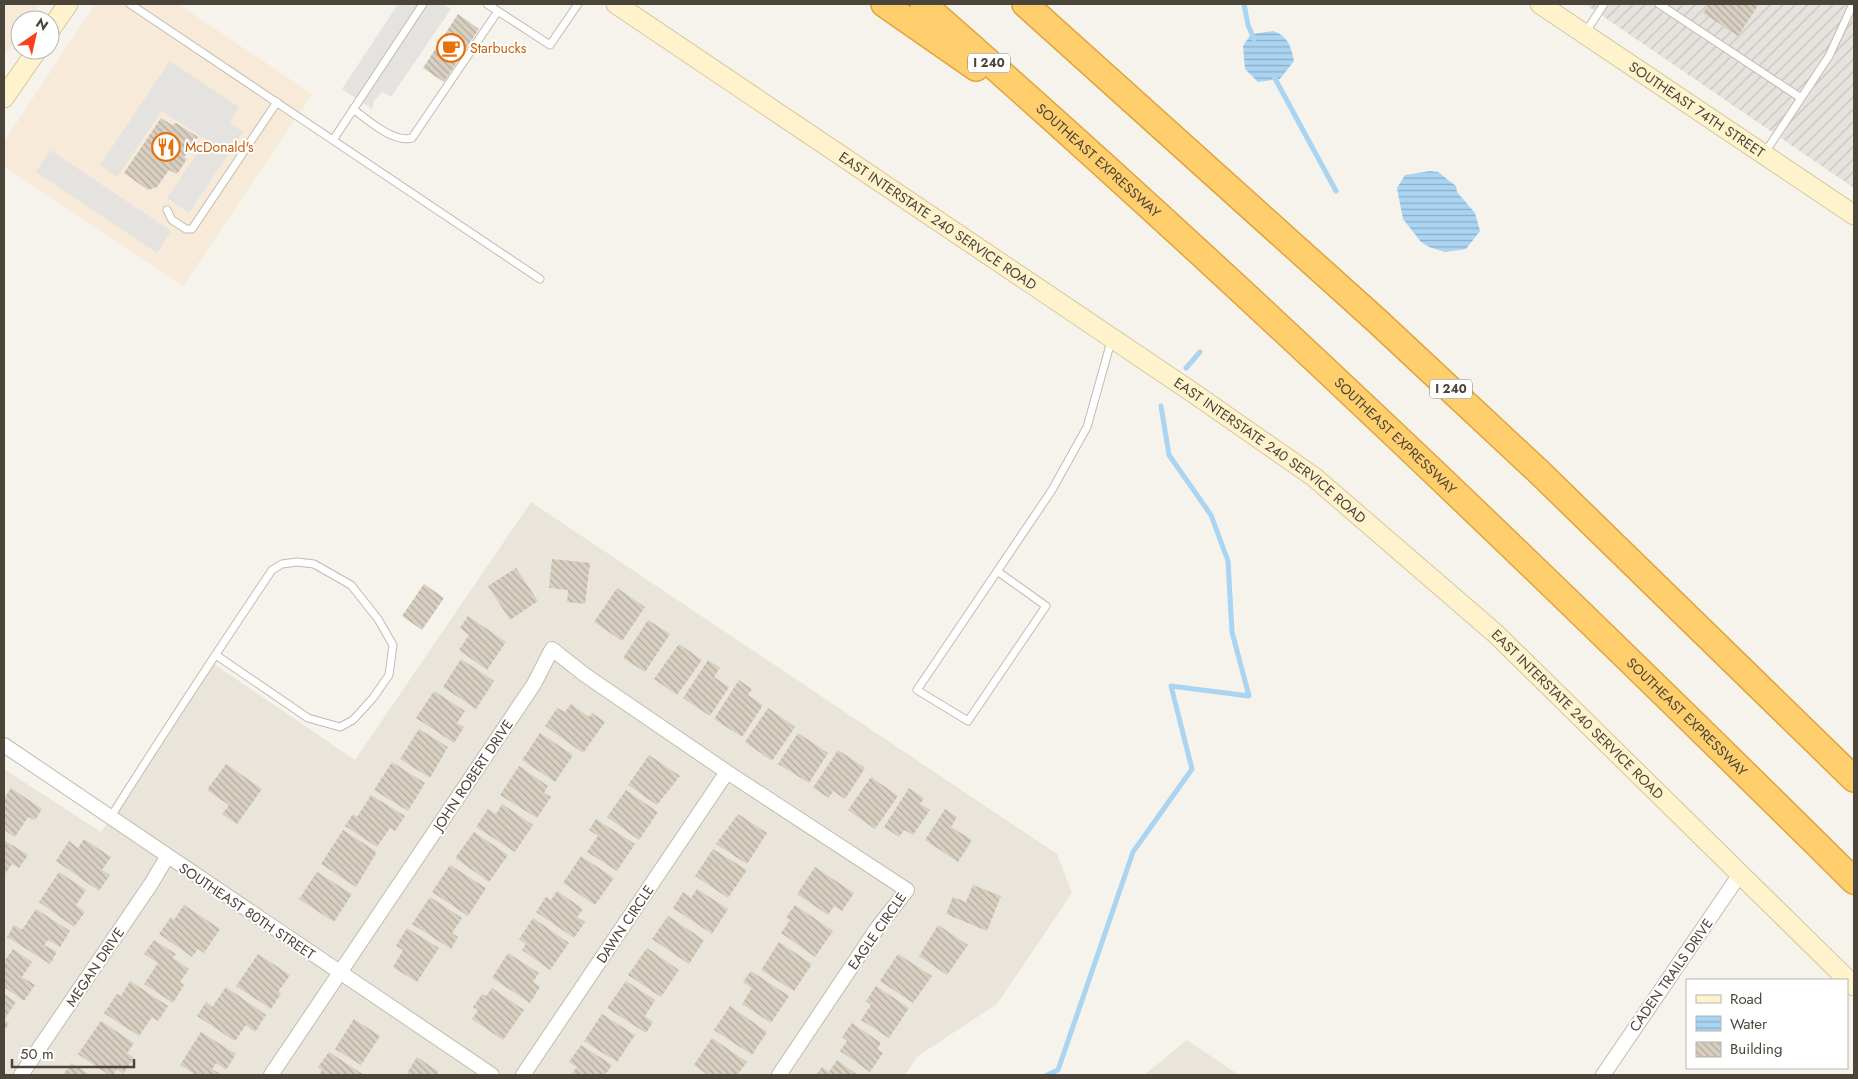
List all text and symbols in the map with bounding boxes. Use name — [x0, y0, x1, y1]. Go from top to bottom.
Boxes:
north arrow — [10, 10, 60, 60]
text: N — [32, 13, 52, 36]
cafe icon: Starbucks — [436, 33, 466, 63]
place label: Starbucks — [470, 38, 527, 58]
road number: I 240 — [968, 54, 1010, 72]
street label: SOUTHEAST 74TH STREET — [1625, 57, 1769, 163]
street label: SOUTHEAST EXPRESSWAY — [1032, 99, 1165, 222]
restaurant icon: McDonald's — [151, 132, 181, 162]
place label: McDonald's — [185, 137, 254, 157]
street label: EAST INTERSTATE 240 SERVICE ROAD — [835, 147, 1041, 295]
street label: EAST INTERSTATE 240 SERVICE ROAD — [1170, 373, 1371, 528]
street label: SOUTHEAST EXPRESSWAY — [1330, 373, 1461, 499]
road number: I 240 — [1430, 379, 1472, 398]
street label: EAST INTERSTATE 240 SERVICE ROAD — [1487, 625, 1668, 804]
street label: SOUTHEAST EXPRESSWAY — [1622, 653, 1752, 781]
street label: JOHN ROBERT DRIVE — [427, 715, 518, 836]
street label: SOUTHEAST 80TH STREET — [175, 858, 319, 964]
street label: DAWN CIRCLE — [591, 881, 659, 967]
street label: EAGLE CIRCLE — [843, 888, 911, 974]
street label: CADEN TRAILS DRIVE — [1624, 914, 1718, 1036]
street label: MEGAN DRIVE — [61, 923, 129, 1011]
legend — [1686, 979, 1848, 1069]
text: Road — [1730, 988, 1762, 1010]
text: Water — [1730, 1013, 1768, 1035]
scale bar — [12, 1036, 135, 1068]
text: Building — [1730, 1038, 1782, 1060]
text: 50 m — [20, 1043, 54, 1065]

